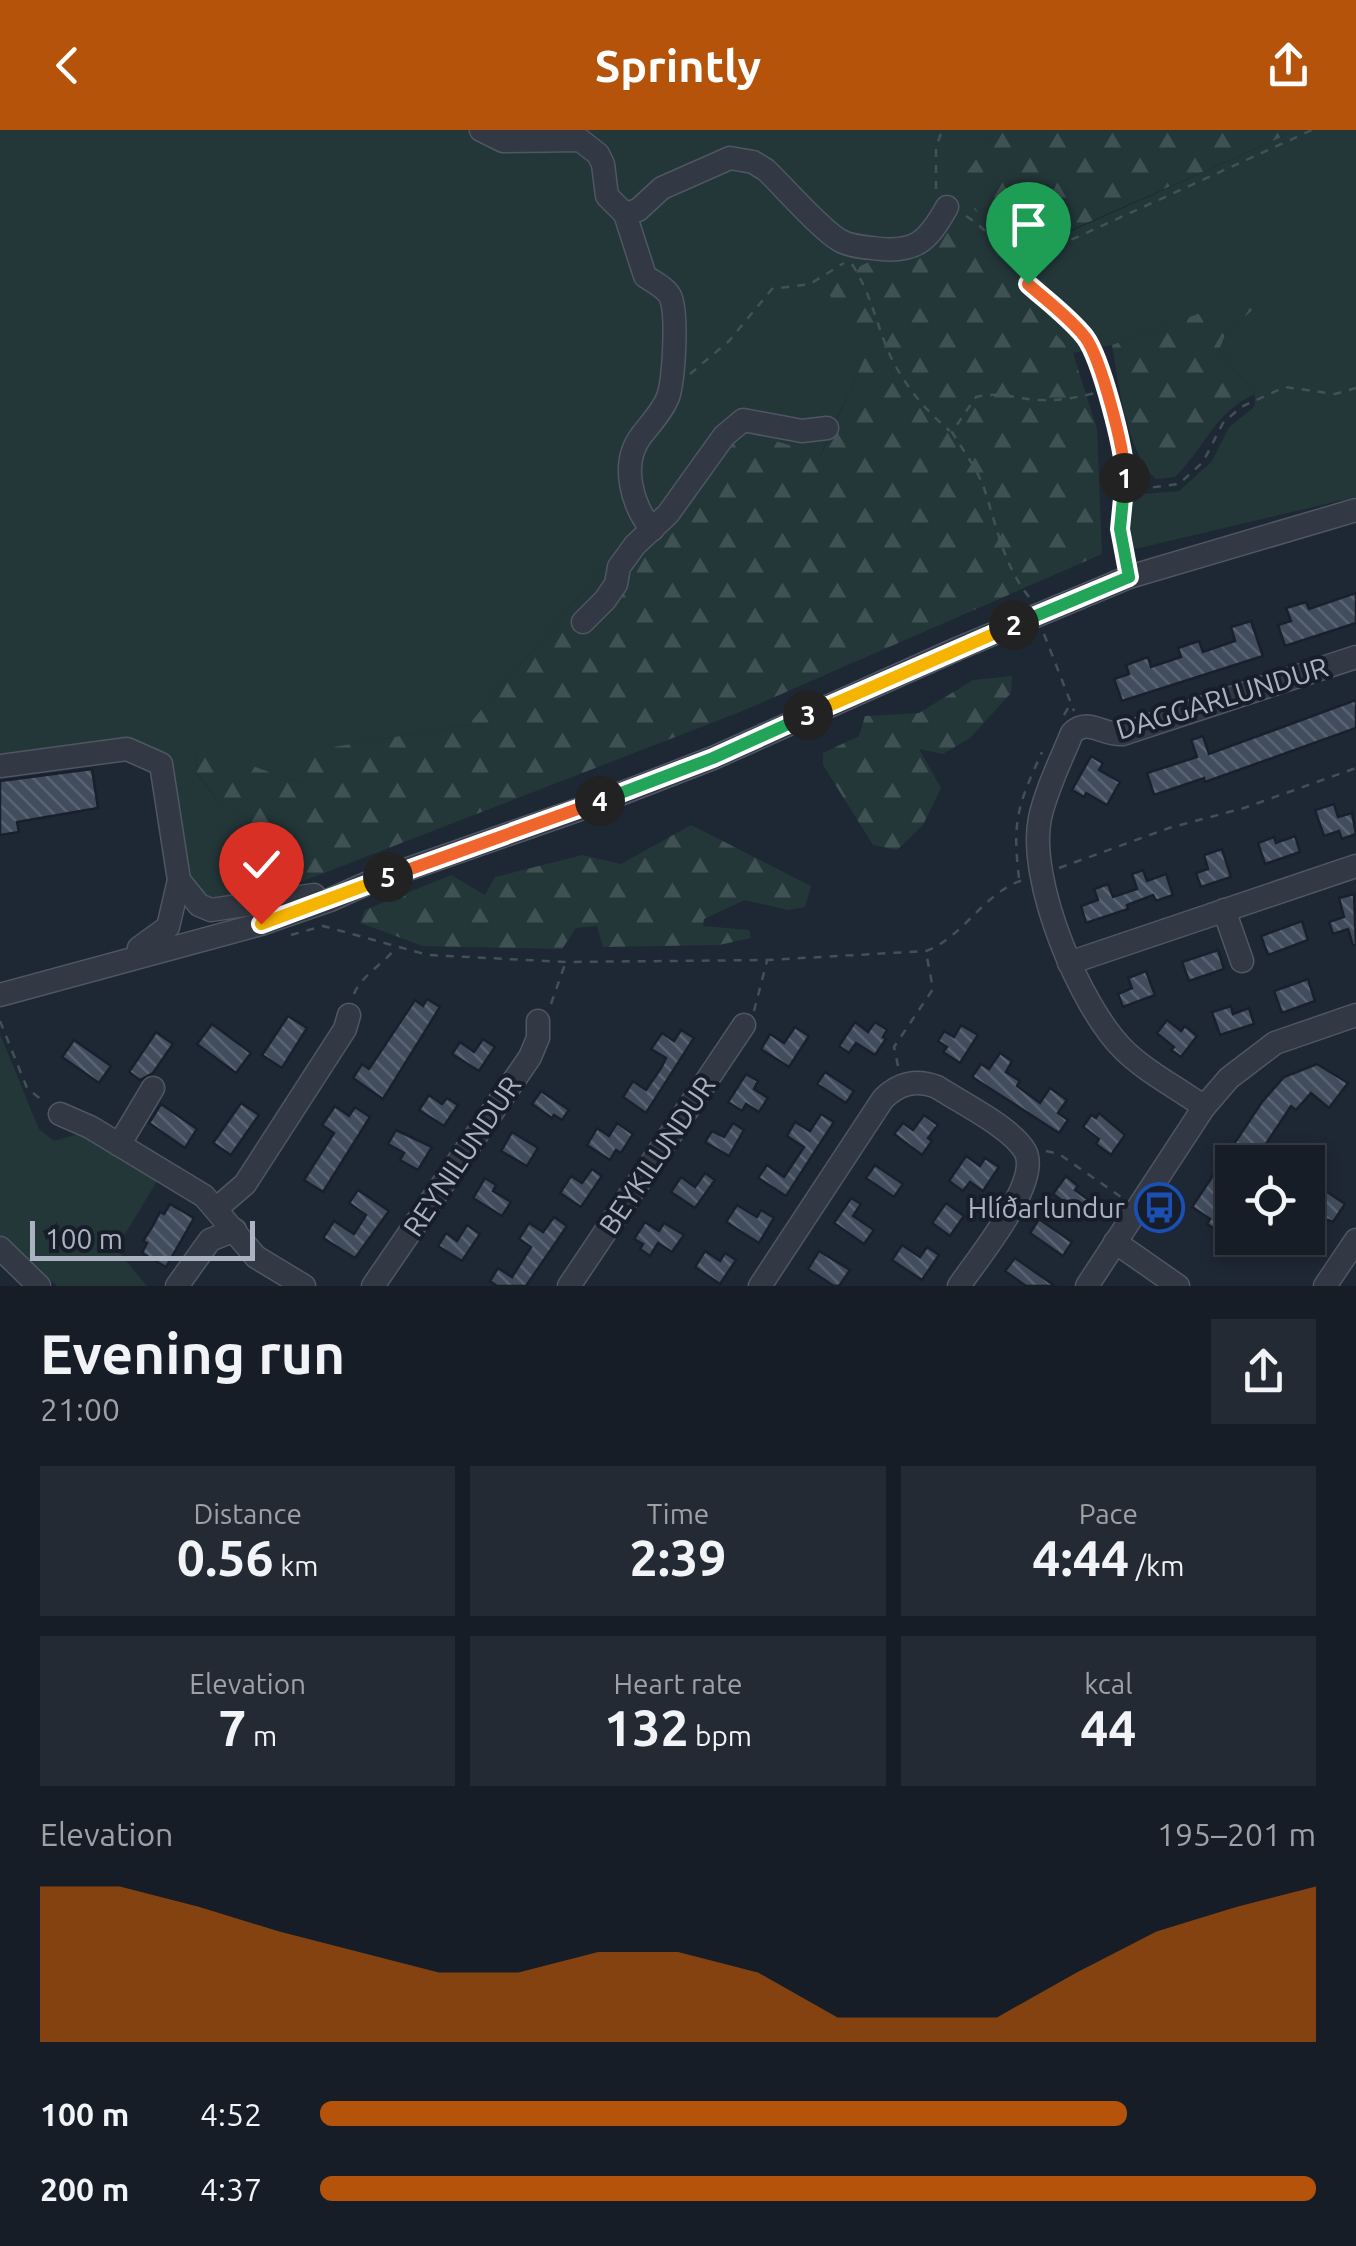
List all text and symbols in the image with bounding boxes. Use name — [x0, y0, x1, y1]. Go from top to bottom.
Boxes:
icon: back — [40, 38, 95, 93]
icon: share — [1261, 38, 1316, 93]
text: Sprintly — [595, 40, 761, 91]
pin — [986, 182, 1071, 285]
icon: arrive — [1001, 197, 1056, 252]
pin: 1 — [1100, 453, 1150, 503]
text: 1 — [1117, 462, 1133, 493]
pin: 2 — [989, 600, 1039, 650]
text: 2 — [1006, 609, 1022, 640]
street label: DAGGARLUNDUR — [1112, 651, 1331, 744]
pin: 3 — [783, 690, 833, 740]
text: 3 — [800, 699, 816, 730]
pin: 4 — [575, 776, 625, 826]
text: 4 — [592, 785, 608, 816]
pin — [219, 822, 304, 925]
icon: check — [234, 837, 289, 892]
pin: 5 — [363, 852, 413, 902]
text: 5 — [380, 861, 396, 892]
street label: REYNILUNDUR — [397, 1070, 526, 1242]
street label: BEYKILUNDUR — [592, 1070, 721, 1239]
map controls — [1215, 1145, 1325, 1255]
button: locate — [1215, 1145, 1325, 1255]
bus stop icon: Hlíðarlundur — [1134, 1182, 1186, 1234]
place label: Hlíðarlundur — [968, 1192, 1125, 1223]
scale bar — [30, 1216, 255, 1260]
text: 100 m — [45, 1223, 123, 1254]
button: share — [1211, 1319, 1316, 1424]
text: Evening run — [40, 1323, 345, 1384]
text: 21:00 — [40, 1391, 120, 1427]
text: Distance — [193, 1498, 302, 1529]
text: Time — [647, 1498, 709, 1529]
text: Pace — [1079, 1498, 1138, 1529]
text: 0.56 — [177, 1529, 274, 1585]
text: 2:39 — [630, 1529, 726, 1585]
text: 4:44 — [1032, 1529, 1129, 1585]
text: km — [274, 1550, 318, 1581]
text: /km — [1129, 1550, 1184, 1581]
text: Elevation — [189, 1668, 306, 1699]
text: Heart rate — [614, 1668, 742, 1699]
text: kcal — [1084, 1668, 1133, 1699]
text: 7 — [218, 1699, 246, 1755]
text: 132 — [604, 1699, 689, 1755]
text: 44 — [1080, 1699, 1137, 1755]
text: m — [246, 1720, 277, 1751]
text: bpm — [689, 1720, 752, 1751]
text: Elevation — [40, 1816, 173, 1852]
text: 195–201 m — [1157, 1816, 1316, 1852]
text: 100 m — [40, 2096, 129, 2132]
text: 4:52 — [200, 2096, 262, 2132]
text: 200 m — [40, 2171, 129, 2207]
text: 4:37 — [200, 2171, 262, 2207]

